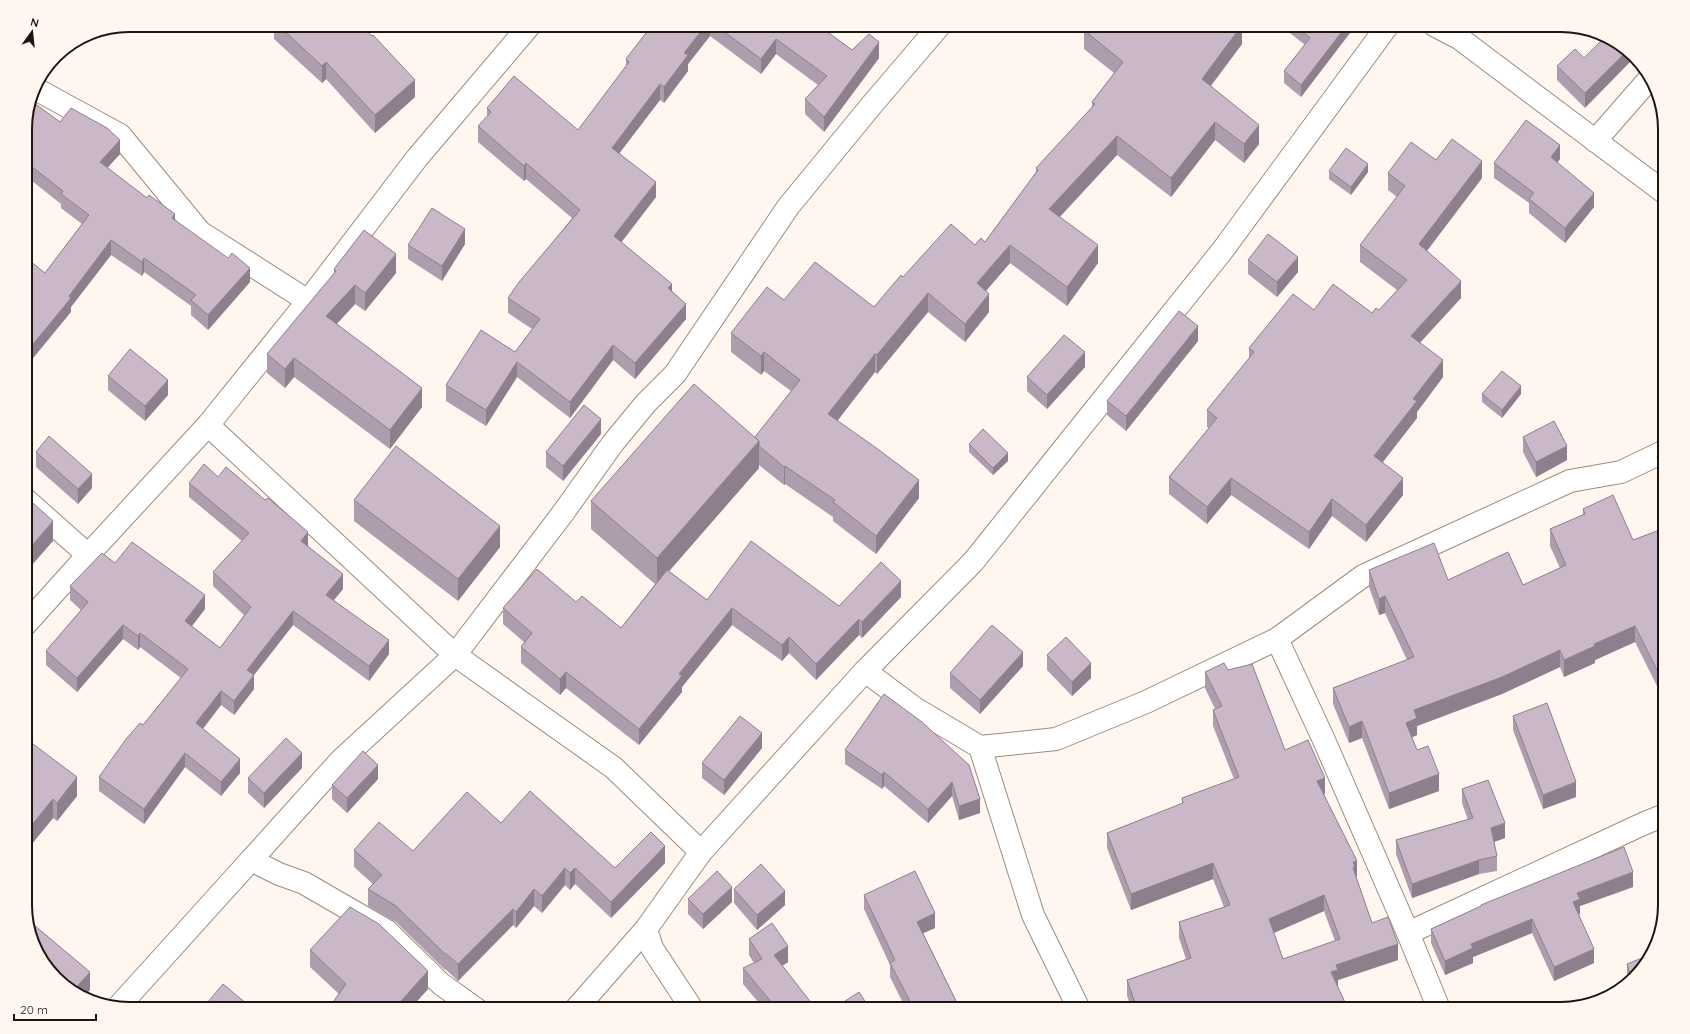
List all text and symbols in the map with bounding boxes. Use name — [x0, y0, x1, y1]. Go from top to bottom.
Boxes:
north arrow — [12, 12, 52, 52]
text: N — [29, 15, 40, 30]
scale bar — [14, 996, 96, 1022]
text: 20 m — [20, 1002, 48, 1017]

